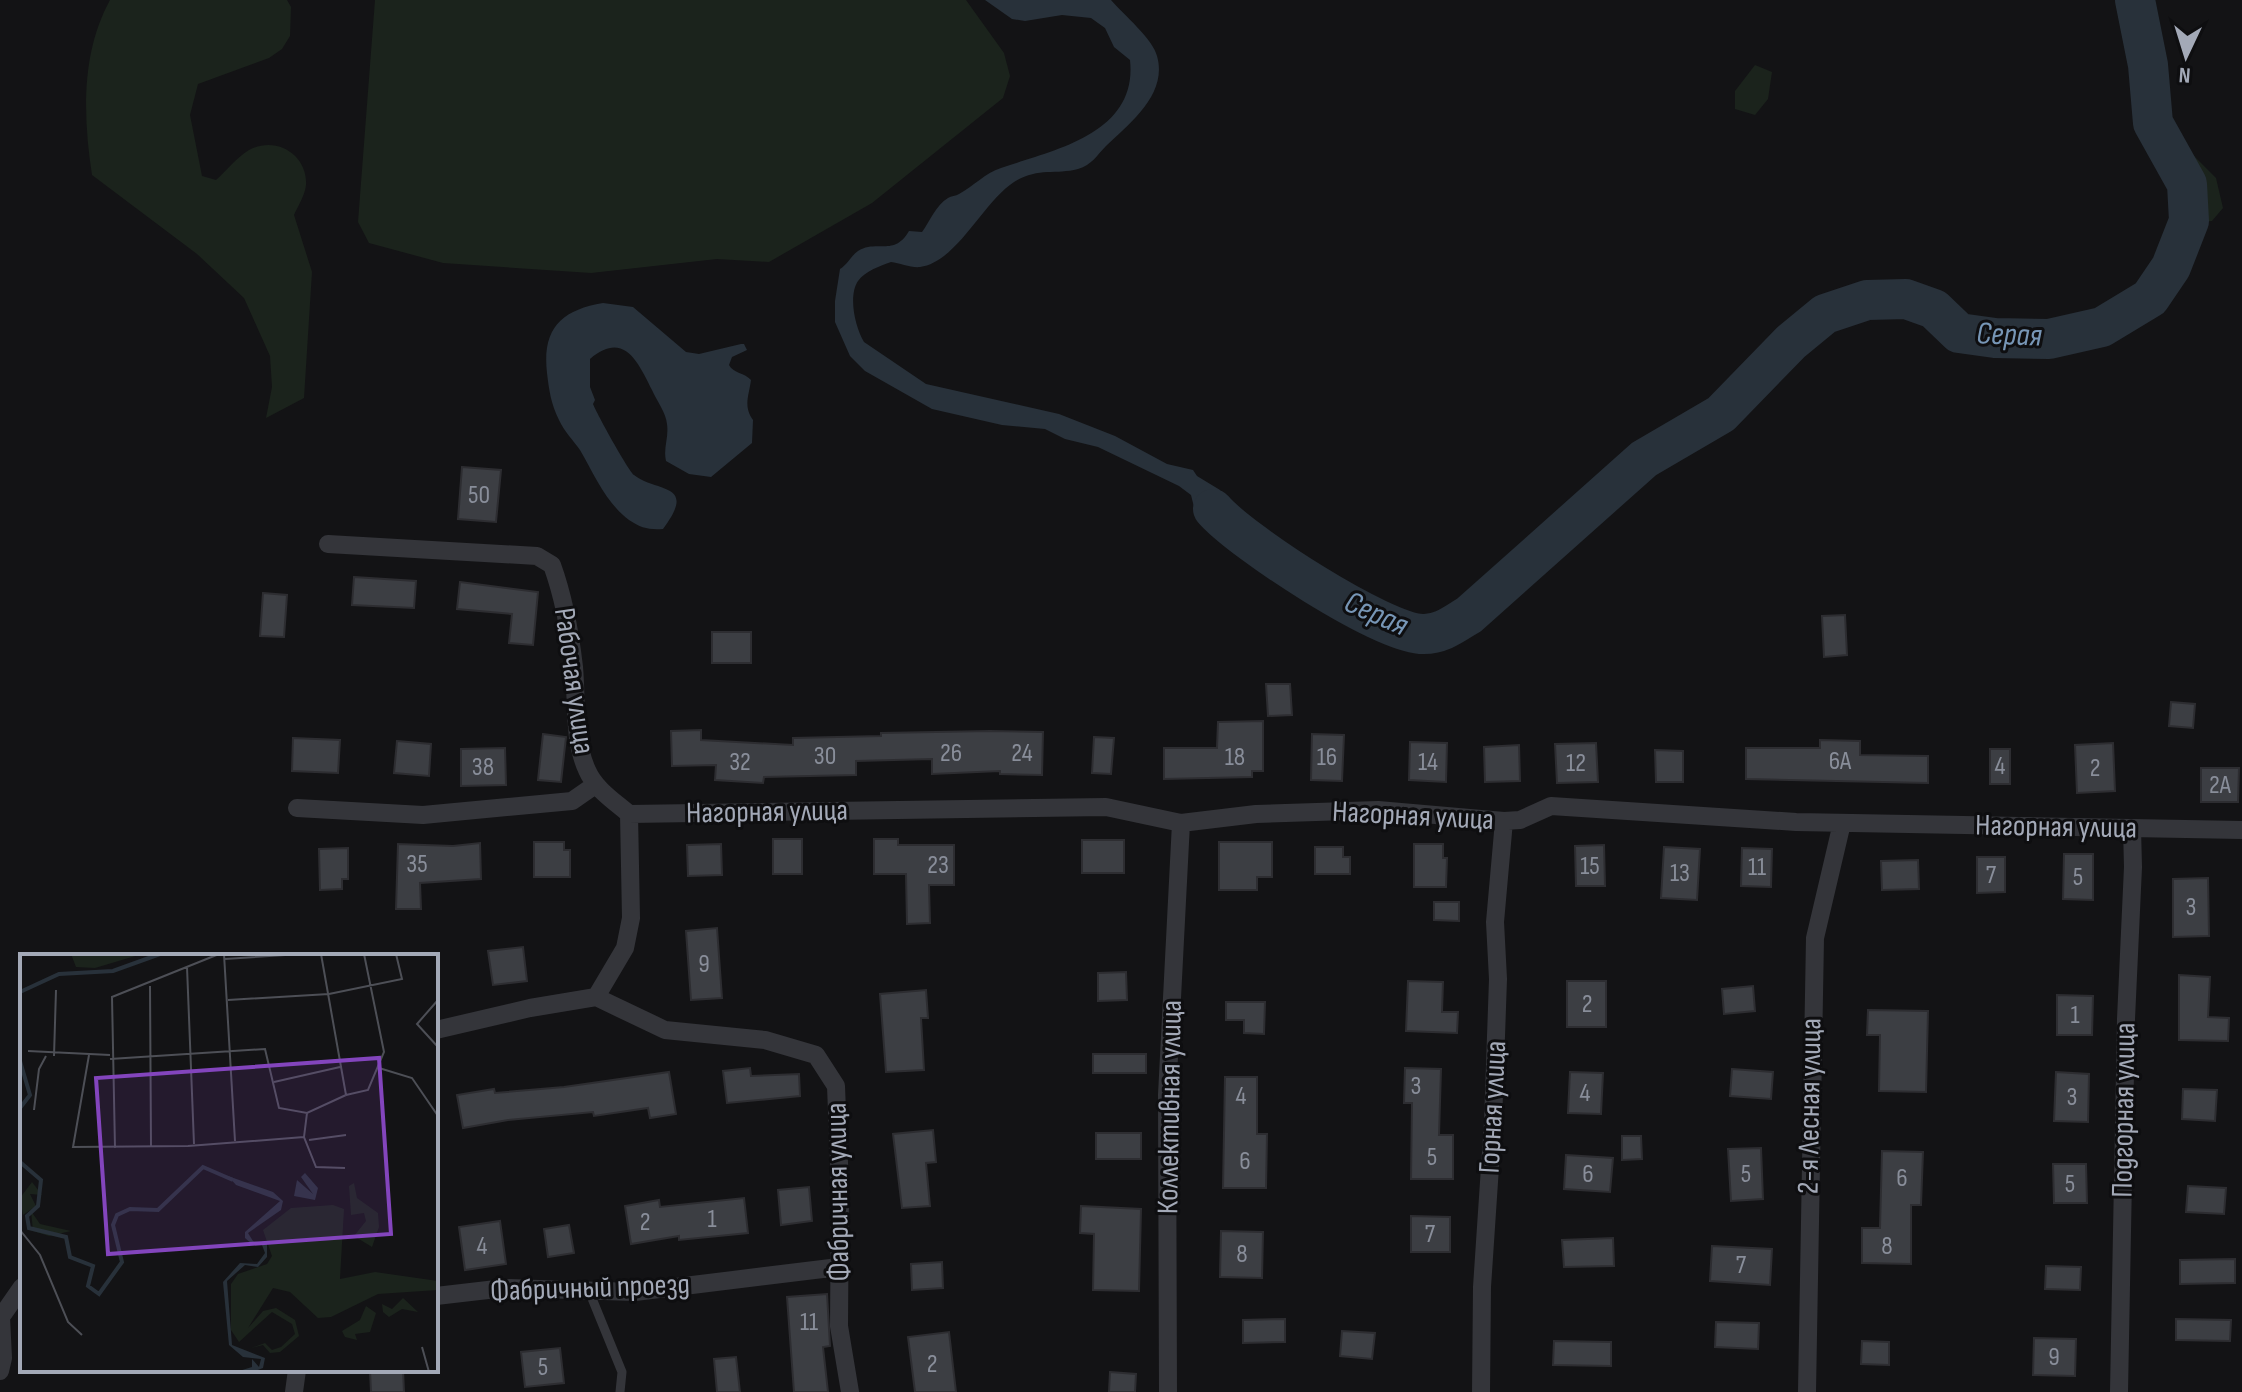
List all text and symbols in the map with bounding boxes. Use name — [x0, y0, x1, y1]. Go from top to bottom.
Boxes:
north arrow — [2146, 16, 2226, 96]
text: N — [2178, 61, 2192, 88]
water label: Серая — [1976, 314, 2043, 356]
house number: 50 — [468, 480, 490, 511]
water label: Серая — [1338, 583, 1415, 645]
street label: Рабочая улица — [546, 606, 602, 756]
house number: 26 — [940, 738, 962, 769]
house number: 24 — [1011, 738, 1033, 769]
house number: 30 — [814, 741, 836, 772]
house number: 18 — [1225, 742, 1245, 773]
house number: 16 — [1317, 742, 1337, 773]
house number: 6А — [1829, 746, 1852, 777]
house number: 32 — [729, 747, 751, 778]
house number: 14 — [1418, 747, 1438, 778]
house number: 12 — [1566, 748, 1586, 779]
house number: 4 — [1995, 751, 2006, 782]
house number: 38 — [472, 752, 494, 783]
house number: 2 — [2090, 753, 2100, 784]
house number: 2А — [2209, 770, 2232, 801]
street label: Нагорная улица — [686, 793, 848, 831]
street label: Нагорная улица — [1331, 794, 1495, 838]
street label: Нагорная улица — [1975, 808, 2137, 846]
house number: 35 — [406, 849, 428, 880]
house number: 23 — [927, 850, 949, 881]
house number: 15 — [1580, 851, 1600, 882]
house number: 11 — [1748, 852, 1766, 883]
house number: 13 — [1670, 858, 1690, 889]
house number: 7 — [1986, 860, 1997, 891]
house number: 5 — [2073, 862, 2083, 893]
house number: 3 — [2186, 892, 2196, 923]
house number: 9 — [698, 949, 710, 980]
inset map — [20, 954, 438, 1372]
house number: 2 — [1582, 989, 1592, 1020]
street label: Коллективная улица — [1150, 1000, 1190, 1214]
house number: 1 — [2070, 1000, 2080, 1031]
street label: 2-я Лесная улица — [1790, 1018, 1830, 1194]
street label: Подгорная улица — [2104, 1022, 2144, 1198]
street label: Горная улица — [1472, 1040, 1514, 1174]
house number: 3 — [1411, 1071, 1421, 1102]
house number: 4 — [1580, 1078, 1591, 1109]
house number: 4 — [1236, 1081, 1247, 1112]
house number: 3 — [2067, 1082, 2077, 1113]
street label: Фабричная улица — [818, 1102, 858, 1282]
house number: 5 — [1427, 1142, 1437, 1173]
house number: 6 — [1239, 1146, 1251, 1177]
house number: 6 — [1582, 1159, 1594, 1190]
house number: 5 — [1741, 1159, 1751, 1190]
house number: 6 — [1896, 1163, 1908, 1194]
house number: 5 — [2065, 1169, 2075, 1200]
house number: 1 — [707, 1204, 717, 1235]
house number: 2 — [640, 1207, 650, 1238]
house number: 7 — [1425, 1219, 1436, 1250]
house number: 4 — [477, 1231, 488, 1262]
house number: 8 — [1881, 1231, 1893, 1262]
house number: 8 — [1236, 1239, 1248, 1270]
house number: 7 — [1736, 1250, 1747, 1281]
street label: Фабричный проезд — [490, 1267, 690, 1309]
house number: 11 — [800, 1307, 818, 1338]
house number: 9 — [2048, 1342, 2060, 1373]
house number: 2 — [927, 1349, 937, 1380]
house number: 5 — [538, 1352, 548, 1383]

